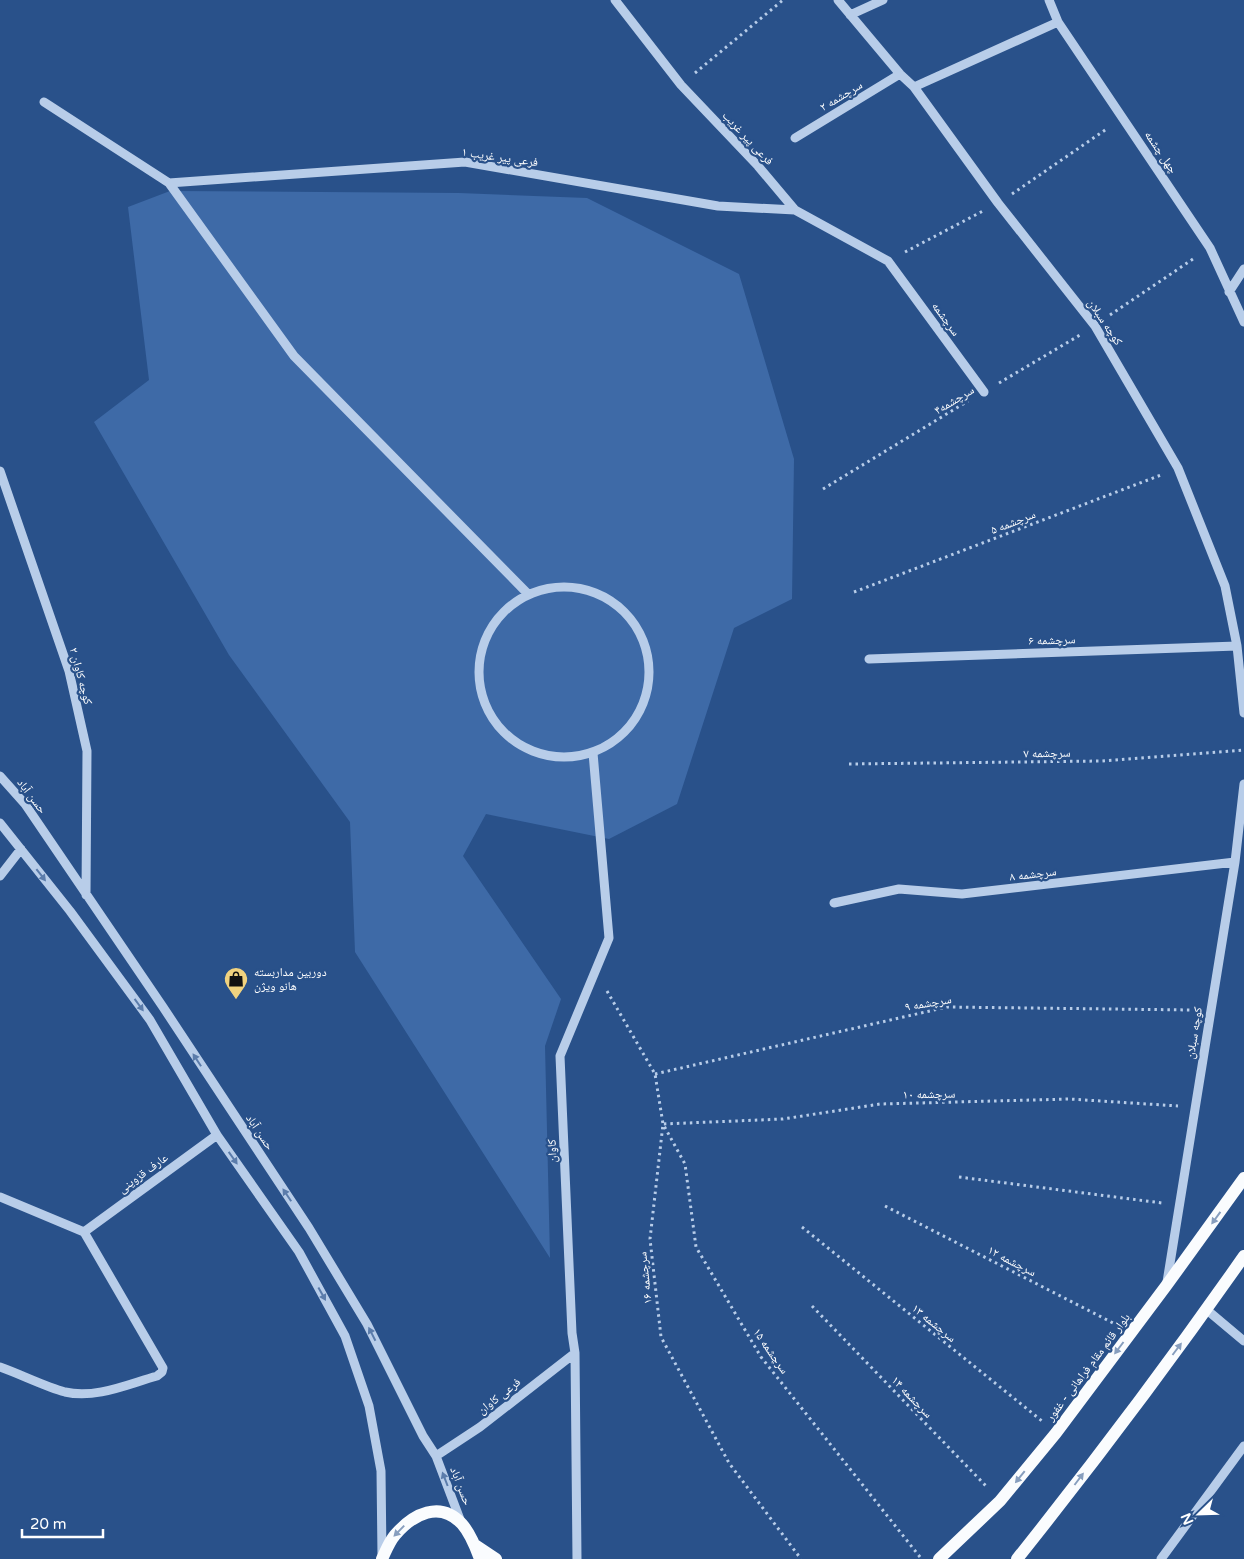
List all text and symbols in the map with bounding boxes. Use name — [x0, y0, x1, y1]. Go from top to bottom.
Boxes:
street label: سرچشمه ۲ — [817, 78, 865, 114]
street label: فرعی پیر غریب — [719, 108, 776, 168]
street label: چهل چشمه — [1142, 128, 1181, 176]
street label: فرعی پیر غریب ۱ — [461, 145, 539, 170]
street label: کوچه سبلان — [1084, 296, 1125, 348]
street label: سرچشمه — [929, 299, 963, 339]
street label: سرچشمه۴ — [931, 383, 977, 417]
street label: سرچشمه ۵ — [988, 507, 1038, 537]
street label: سرچشمه ۶ — [1028, 632, 1076, 648]
street label: کوچه کاوان ۲ — [67, 646, 95, 706]
street label: سرچشمه ۷ — [1023, 746, 1071, 760]
street label: حسن آباد — [14, 776, 50, 817]
street label: سرچشمه ۸ — [1009, 864, 1057, 884]
one-way arrow — [36, 868, 47, 881]
place label: دوربین مداربسته هانو ویژن — [254, 965, 327, 993]
shop icon: دوربین مداربسته هانو ویژن — [223, 966, 249, 1000]
street label: سرچشمه ۹ — [904, 992, 953, 1014]
one-way arrow — [133, 998, 144, 1011]
street label: کوچه سبلان — [1183, 1006, 1205, 1060]
one-way arrow — [192, 1053, 202, 1067]
street label: سرچشمه ۱۰ — [903, 1087, 956, 1101]
street label: حسن آباد — [243, 1112, 277, 1153]
street label: کاوان — [545, 1139, 559, 1163]
street label: عارف قزوینی — [115, 1150, 171, 1196]
one-way arrow — [228, 1151, 238, 1165]
one-way arrow — [282, 1188, 292, 1202]
one-way arrow — [1210, 1211, 1221, 1224]
street label: سرچشمه ۱۲ — [985, 1243, 1039, 1279]
street label: ۱۶ سرچشمه — [635, 1251, 655, 1305]
one-way arrow — [317, 1287, 326, 1301]
street label: سرچشمه ۱۳ — [909, 1301, 959, 1345]
street label: بلوار قائم مقام فراهانی - غفور — [1042, 1310, 1134, 1425]
street label: سرچشمه ۱۵ — [750, 1325, 792, 1377]
one-way arrow — [368, 1327, 376, 1341]
one-way arrow — [1113, 1341, 1124, 1354]
one-way arrow — [1172, 1342, 1182, 1356]
street label: سرچشمه ۱۴ — [889, 1373, 935, 1421]
street label: فرعی کاوان — [475, 1375, 523, 1417]
street label: حسن آباد — [447, 1465, 475, 1508]
one-way arrow — [441, 1471, 448, 1486]
one-way arrow — [1014, 1471, 1025, 1484]
one-way arrow — [1074, 1473, 1085, 1486]
north arrow — [1174, 1489, 1224, 1539]
scale bar — [22, 1506, 104, 1538]
text: N — [1177, 1510, 1198, 1527]
text: 20 m — [30, 1515, 67, 1533]
one-way arrow — [393, 1524, 405, 1536]

